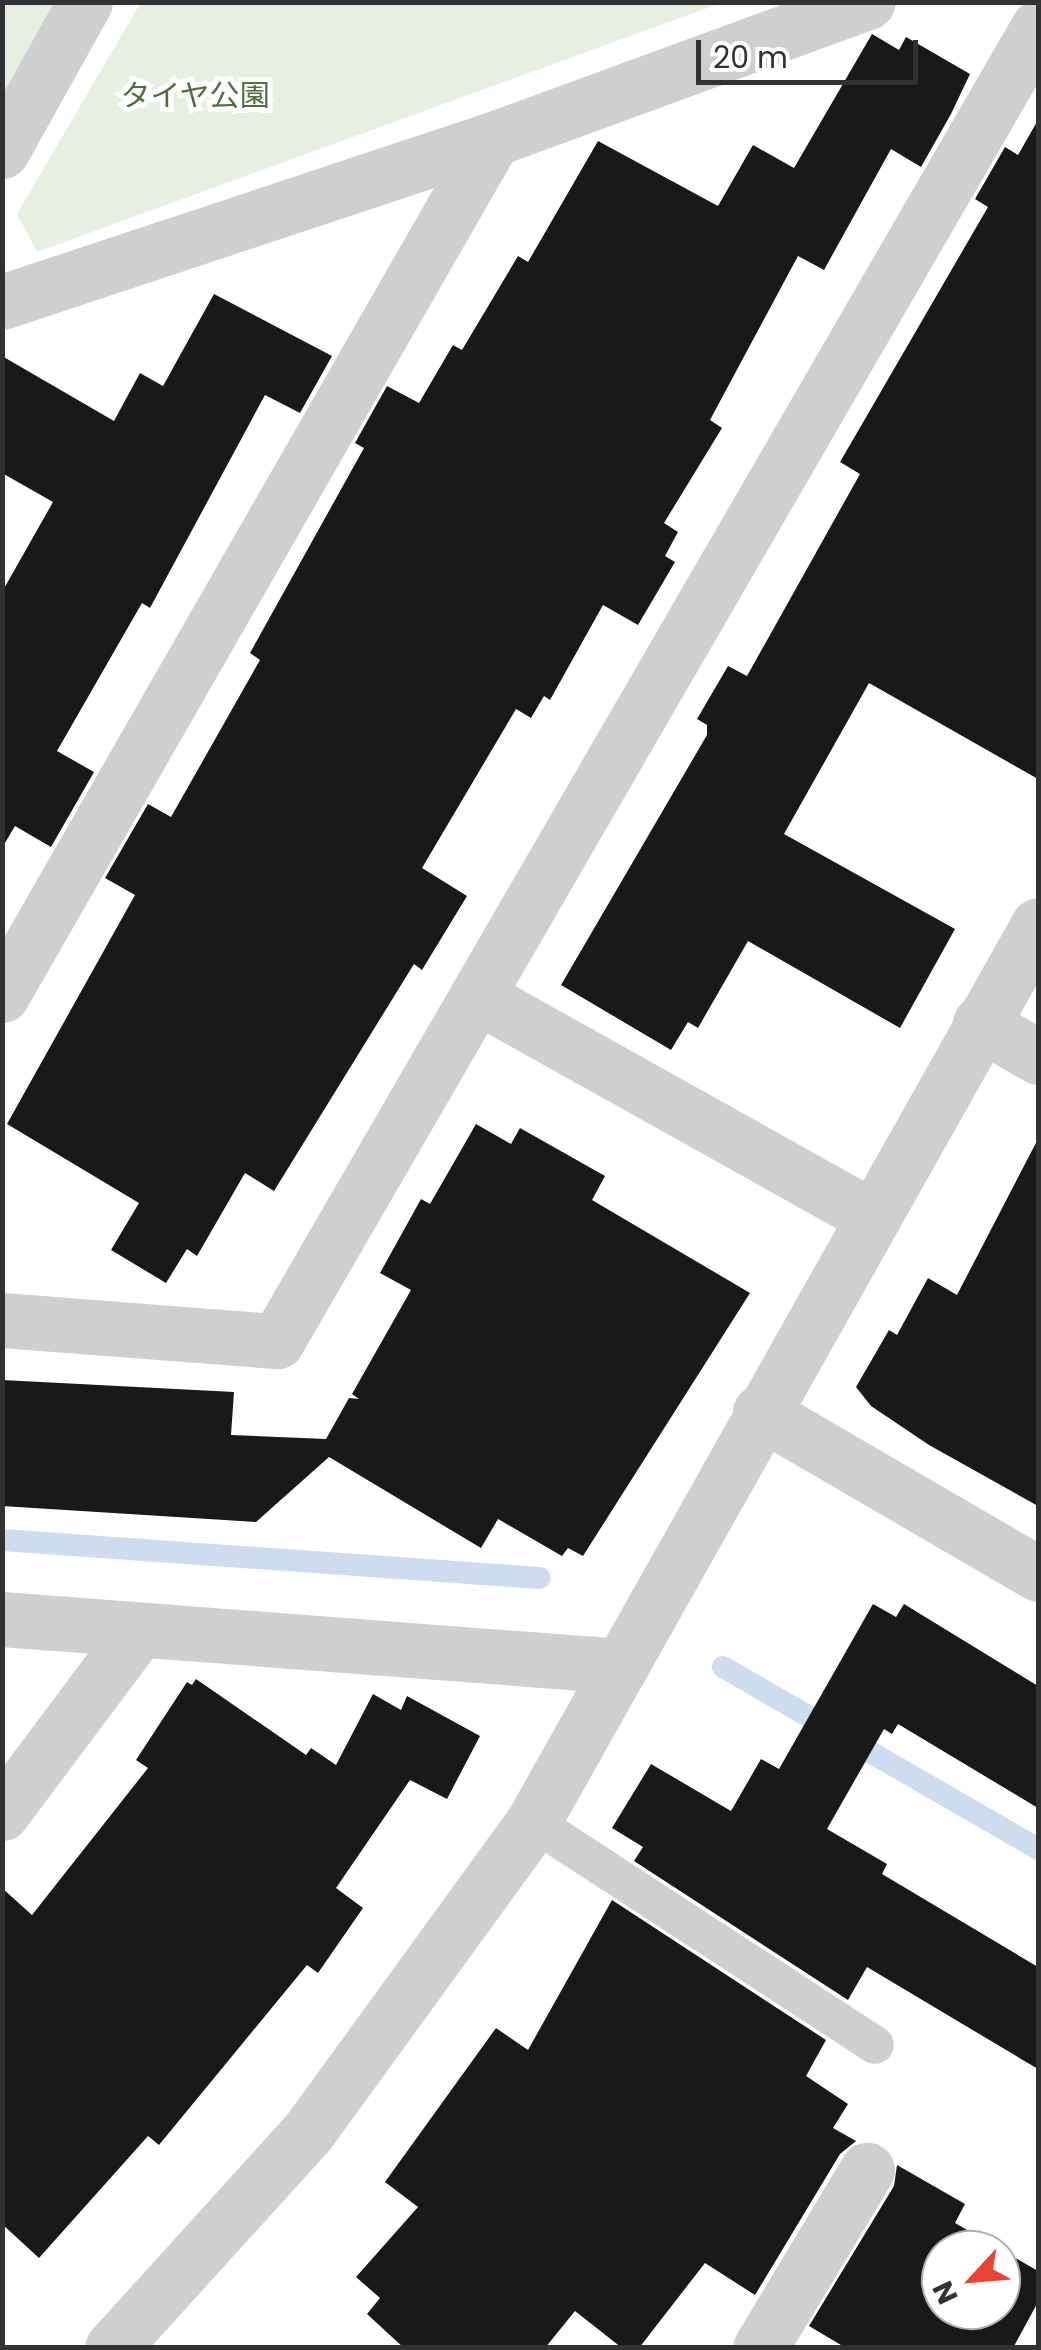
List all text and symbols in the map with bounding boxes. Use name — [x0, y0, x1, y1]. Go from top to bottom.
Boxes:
scale bar — [701, 20, 924, 82]
text: 20 m — [713, 36, 788, 79]
park label: タイヤ公園 — [120, 78, 270, 114]
north arrow — [921, 2230, 1021, 2330]
text: N — [923, 2274, 968, 2311]

